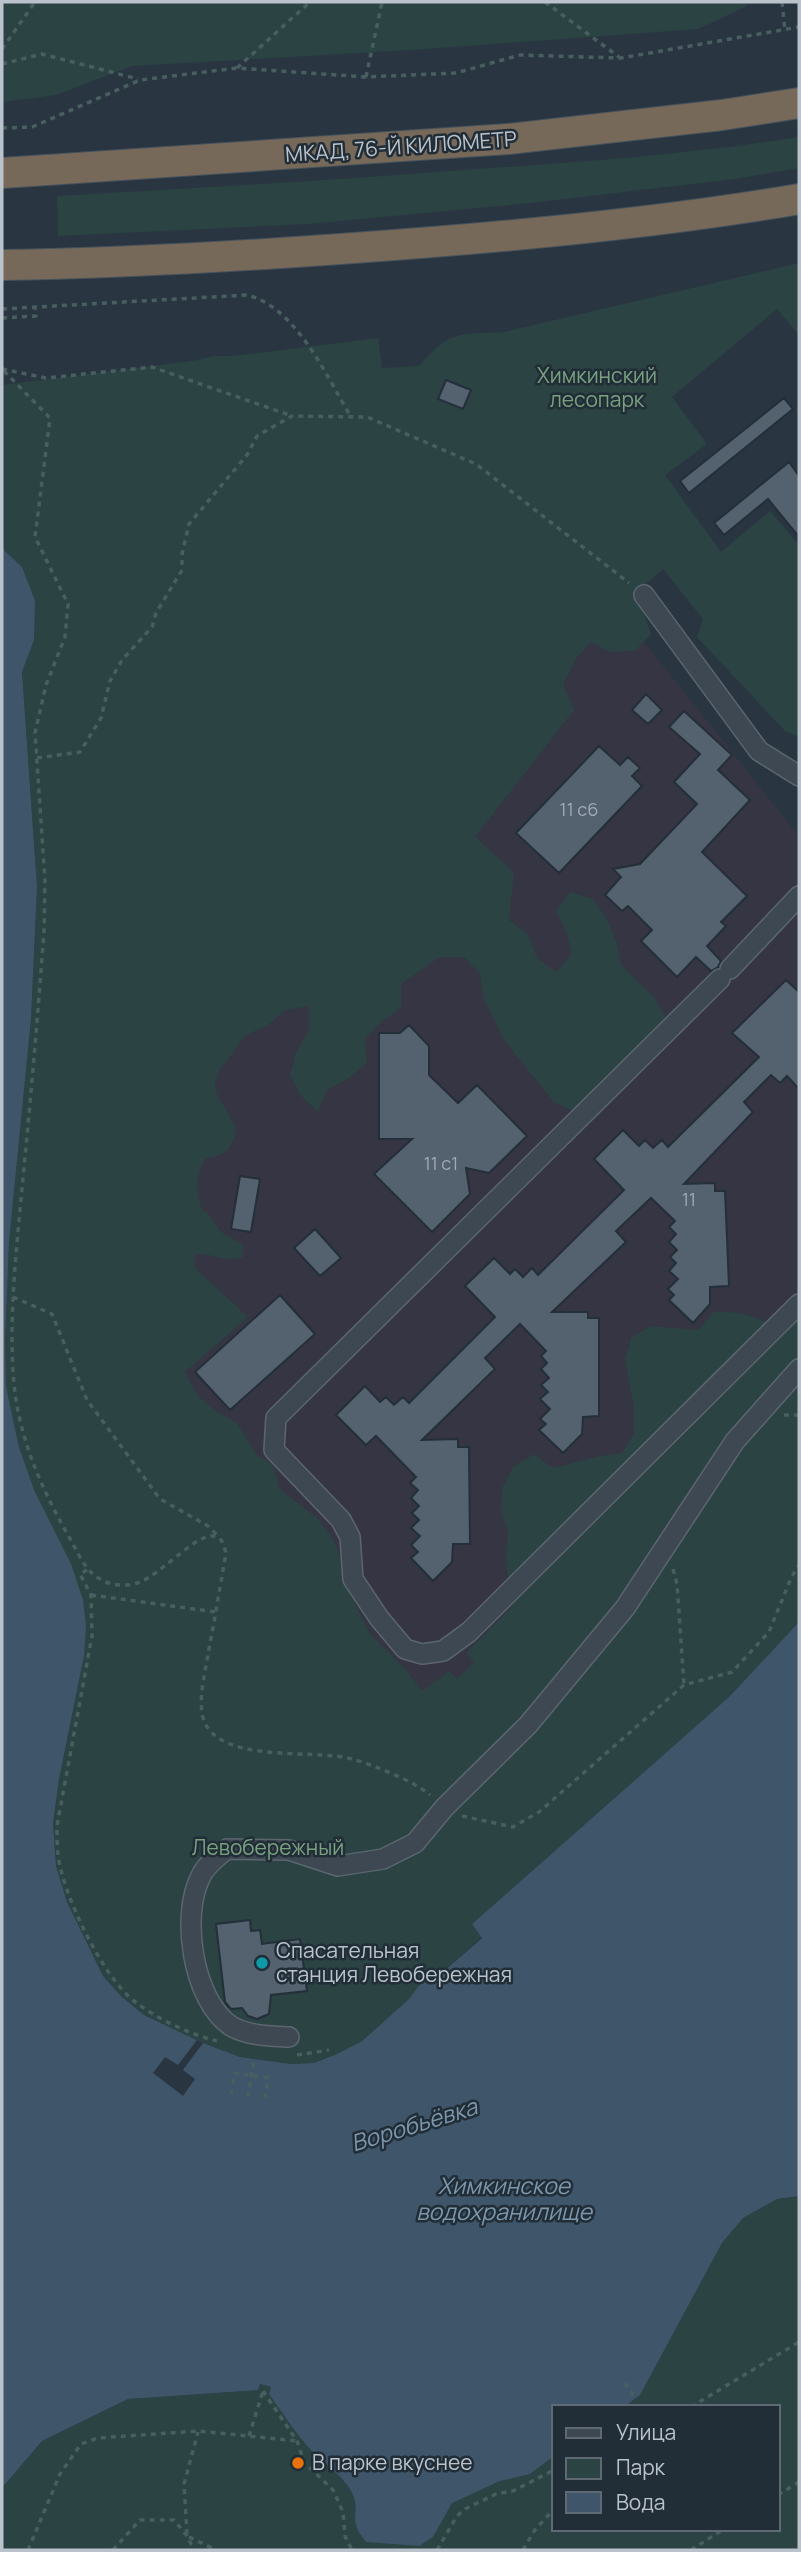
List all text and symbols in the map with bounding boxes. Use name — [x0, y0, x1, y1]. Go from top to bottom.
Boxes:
street label: МКАД, 76-Й КИЛОМЕТР — [284, 124, 518, 168]
park label: Химкинский лесопарк — [537, 361, 657, 413]
house number: 11 с6 — [560, 797, 598, 821]
house number: 11 с1 — [424, 1151, 458, 1175]
house number: 11 — [682, 1187, 696, 1211]
park label: Левобережный — [192, 1833, 344, 1861]
place label: Спасательная станция Левобережная — [276, 1936, 512, 1988]
marker: Спасательная станция Левобережная — [254, 1955, 270, 1971]
water label: Воробьёвка — [347, 2089, 482, 2158]
water label: Химкинское водохранилище — [416, 2169, 593, 2227]
legend — [552, 2405, 780, 2531]
text: Улица — [616, 2418, 676, 2446]
place label: В парке вкуснее — [312, 2448, 473, 2476]
text: Парк — [616, 2453, 666, 2481]
marker: В парке вкуснее — [290, 2455, 306, 2471]
text: Вода — [616, 2488, 666, 2516]

